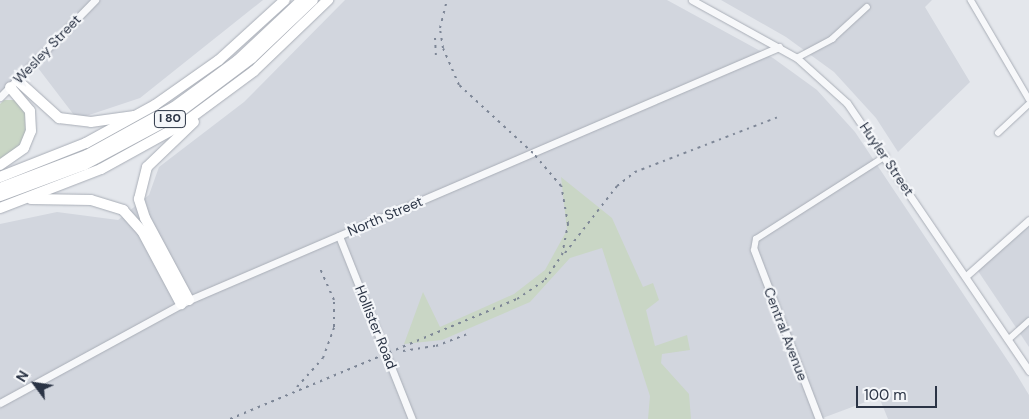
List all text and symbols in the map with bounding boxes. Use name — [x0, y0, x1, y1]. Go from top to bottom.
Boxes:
street label: Wesley Street — [10, 11, 84, 87]
road number: I 80 — [154, 110, 186, 128]
street label: Huyler Street — [856, 119, 918, 199]
street label: North Street — [345, 193, 425, 239]
street label: Hollister Road — [352, 283, 400, 371]
street label: Central Avenue — [760, 285, 812, 383]
north arrow — [10, 359, 60, 409]
text: N — [12, 367, 32, 385]
scale bar — [859, 376, 940, 408]
text: 100 m — [864, 385, 907, 405]

